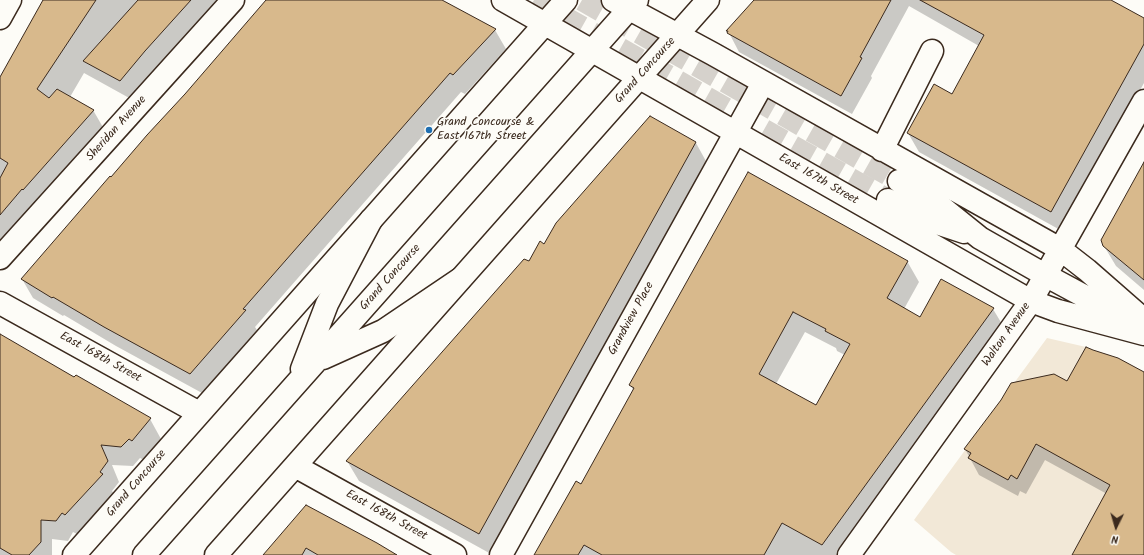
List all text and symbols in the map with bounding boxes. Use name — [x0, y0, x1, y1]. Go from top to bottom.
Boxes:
street label: Grand Concourse — [612, 35, 680, 107]
street label: Sheridan Avenue — [84, 93, 150, 165]
place label: Grand Concourse & East 167th Street — [437, 116, 534, 144]
marker: Grand Concourse & East 167th Street — [424, 125, 434, 135]
street label: East 167th Street — [776, 151, 860, 209]
street label: Grand Concourse — [357, 242, 425, 314]
street label: Grandview Place — [606, 280, 658, 358]
street label: Walton Avenue — [980, 300, 1034, 370]
street label: East 168th Street — [57, 330, 143, 386]
street label: Grand Concourse — [104, 448, 170, 520]
street label: East 168th Street — [343, 488, 429, 544]
north arrow — [1096, 507, 1136, 547]
text: N — [1111, 530, 1119, 548]

